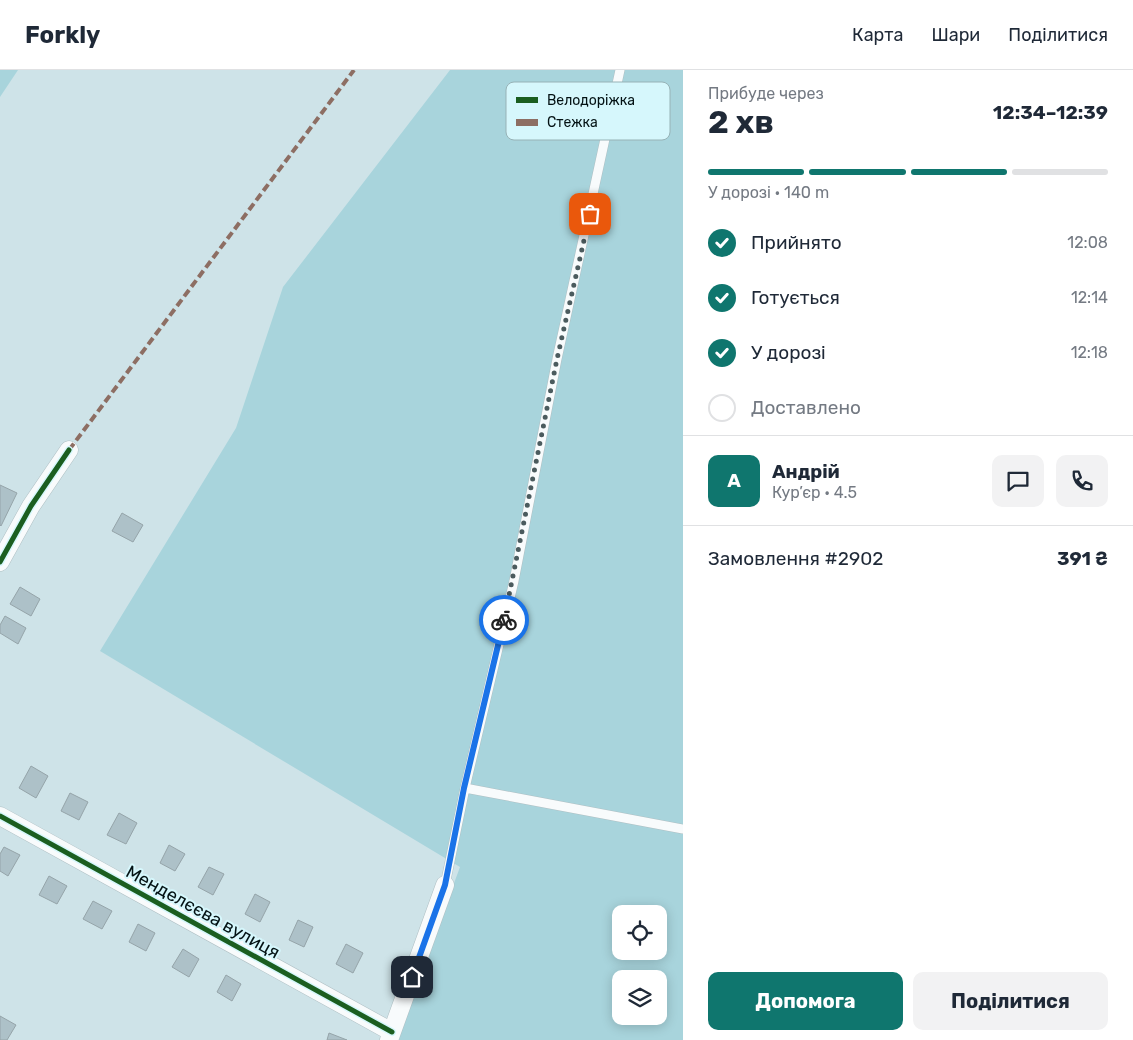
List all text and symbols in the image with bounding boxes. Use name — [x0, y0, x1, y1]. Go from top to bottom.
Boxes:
text: Forkly — [25, 21, 100, 49]
text: Карта — [852, 24, 903, 46]
text: Шари — [931, 24, 980, 46]
text: Поділитися — [1008, 24, 1108, 46]
legend — [506, 82, 670, 140]
text: Прибуде через — [708, 84, 824, 103]
text: Велодоріжка — [547, 92, 635, 109]
text: 12:34–12:39 — [993, 101, 1108, 124]
text: 2 хв — [708, 103, 774, 141]
text: Стежка — [547, 114, 598, 131]
text: У дорозі · 140 m — [708, 183, 829, 202]
pin — [569, 193, 611, 235]
icon: bag — [576, 200, 604, 228]
icon: check — [708, 229, 736, 257]
text: Прийнято — [751, 231, 842, 254]
text: 12:08 — [1067, 233, 1108, 252]
icon: check — [708, 284, 736, 312]
text: Готується — [751, 286, 840, 309]
text: 12:14 — [1071, 288, 1108, 307]
icon: check — [708, 339, 736, 367]
text: У дорозі — [751, 341, 826, 364]
text: 12:18 — [1071, 343, 1108, 362]
text: Доставлено — [751, 396, 861, 419]
button: chat — [992, 455, 1044, 507]
button: phone — [1056, 455, 1108, 507]
text: Андрій — [772, 460, 840, 483]
text: А — [727, 469, 741, 492]
text: Кур’єр · 4.5 — [772, 483, 857, 502]
text: Замовлення #2902 — [708, 547, 884, 570]
text: 391 ₴ — [1057, 547, 1108, 570]
courier — [479, 595, 529, 645]
icon: bike — [490, 606, 518, 634]
street label: Менделєєва вулиця — [122, 861, 284, 963]
map controls — [612, 905, 667, 1025]
button: locate — [612, 905, 667, 960]
pin — [391, 956, 433, 998]
icon: home — [398, 963, 426, 991]
button: layers — [612, 970, 667, 1025]
button: Допомога — [708, 972, 903, 1030]
button: Поділитися — [913, 972, 1108, 1030]

